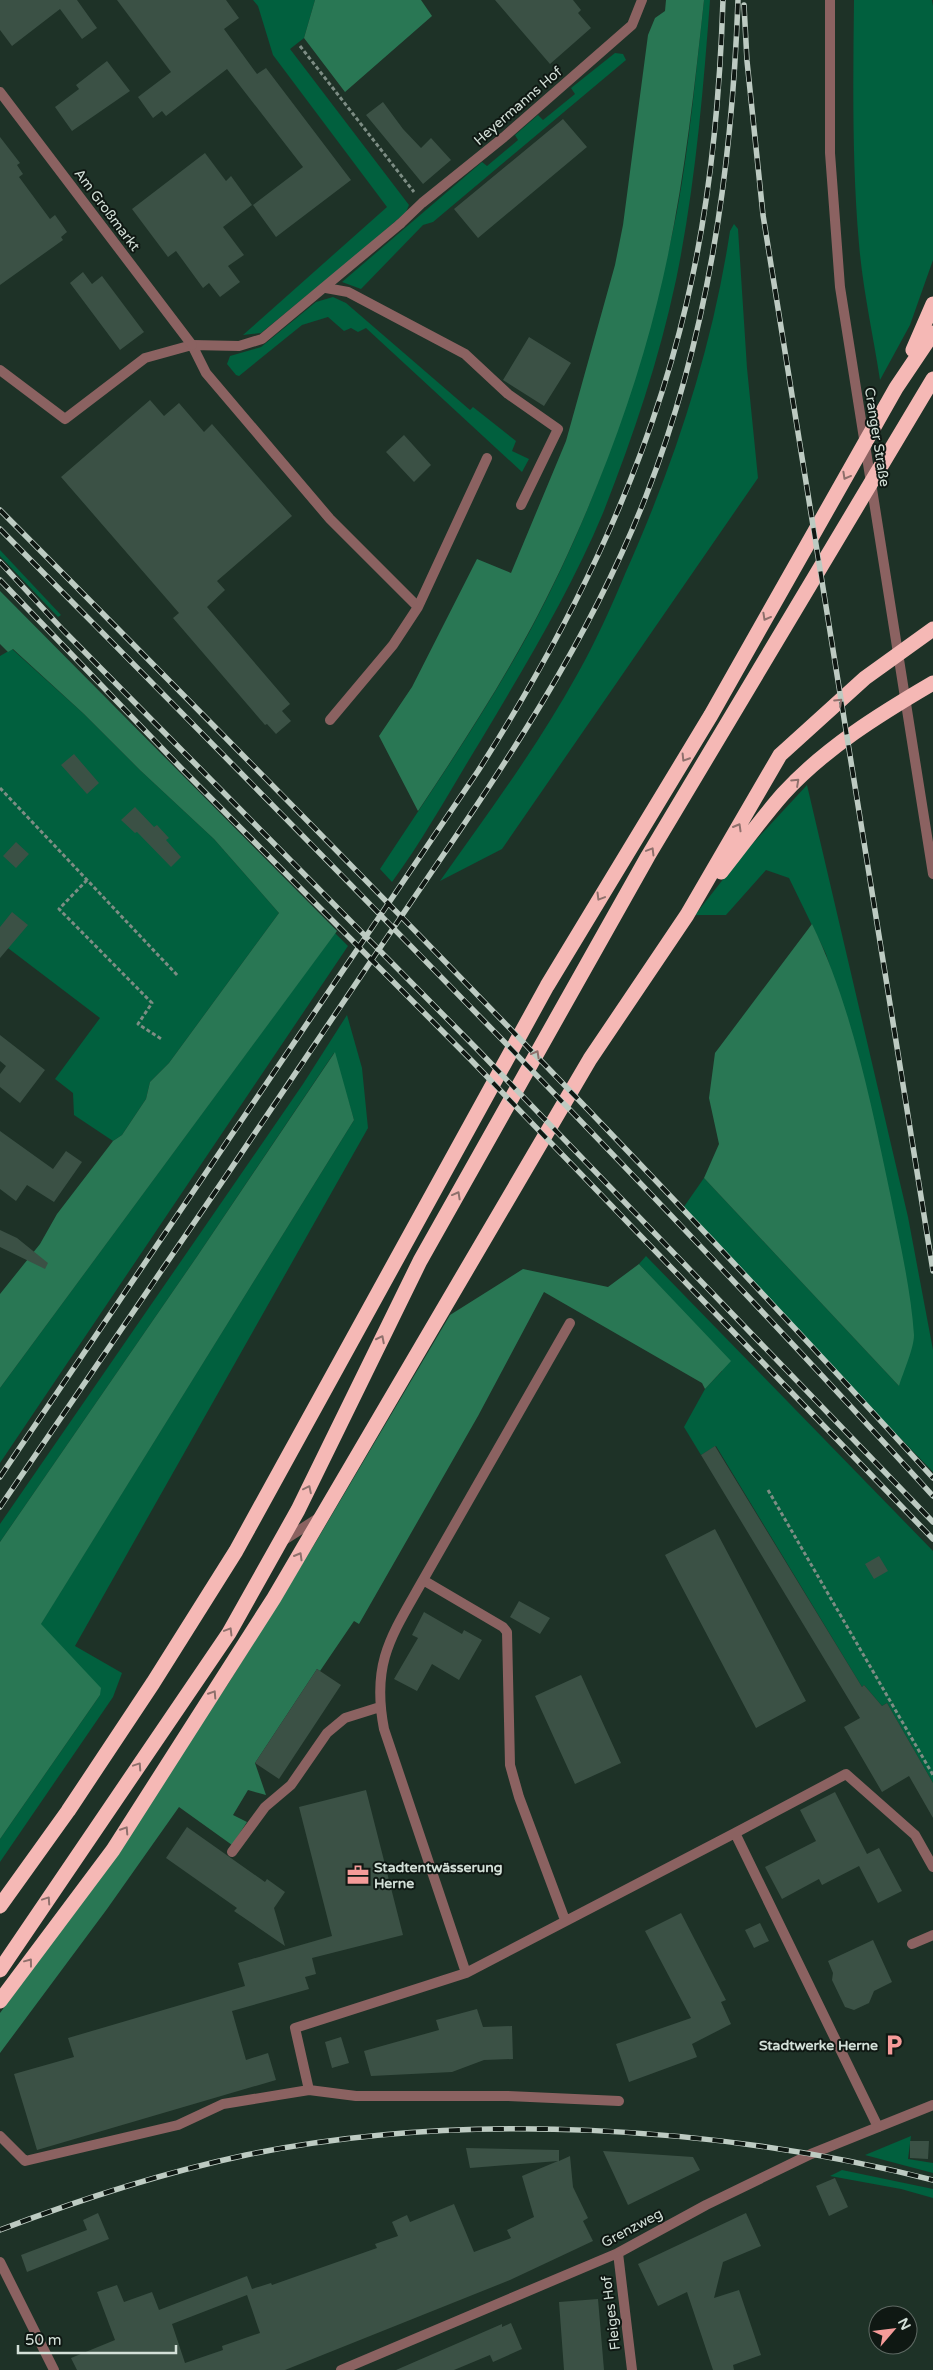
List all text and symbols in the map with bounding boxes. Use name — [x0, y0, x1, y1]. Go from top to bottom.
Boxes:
street label: Heyermanns Hof — [470, 63, 566, 149]
street label: Am Großmarkt — [71, 165, 144, 255]
street label: Cranger Straße — [861, 386, 893, 488]
one-way arrow — [843, 470, 853, 479]
one-way arrow — [763, 612, 773, 621]
one-way arrow — [833, 699, 842, 708]
one-way arrow — [681, 752, 691, 761]
one-way arrow — [790, 779, 799, 788]
one-way arrow — [732, 824, 742, 833]
one-way arrow — [644, 848, 654, 857]
one-way arrow — [597, 891, 607, 900]
one-way arrow — [530, 1050, 540, 1059]
one-way arrow — [450, 1192, 460, 1201]
one-way arrow — [375, 1335, 385, 1344]
one-way arrow — [302, 1485, 312, 1494]
one-way arrow — [292, 1552, 302, 1561]
one-way arrow — [223, 1628, 233, 1637]
one-way arrow — [206, 1690, 216, 1699]
one-way arrow — [132, 1762, 141, 1772]
one-way arrow — [119, 1827, 128, 1836]
place label: Stadtentwässerung Herne — [374, 1859, 503, 1892]
office icon: Stadtentwässerung Herne — [345, 1862, 371, 1888]
one-way arrow — [41, 1897, 50, 1906]
one-way arrow — [23, 1958, 32, 1968]
parking icon: Stadtwerke Herne — [881, 2032, 907, 2058]
place label: Stadtwerke Herne — [759, 2037, 878, 2054]
street label: Grenzweg — [598, 2205, 666, 2251]
street label: Fleiges Hof — [598, 2274, 624, 2351]
north arrow — [868, 2305, 918, 2355]
text: N — [894, 2315, 914, 2333]
scale bar — [18, 2322, 175, 2354]
text: 50 m — [25, 2331, 62, 2349]

